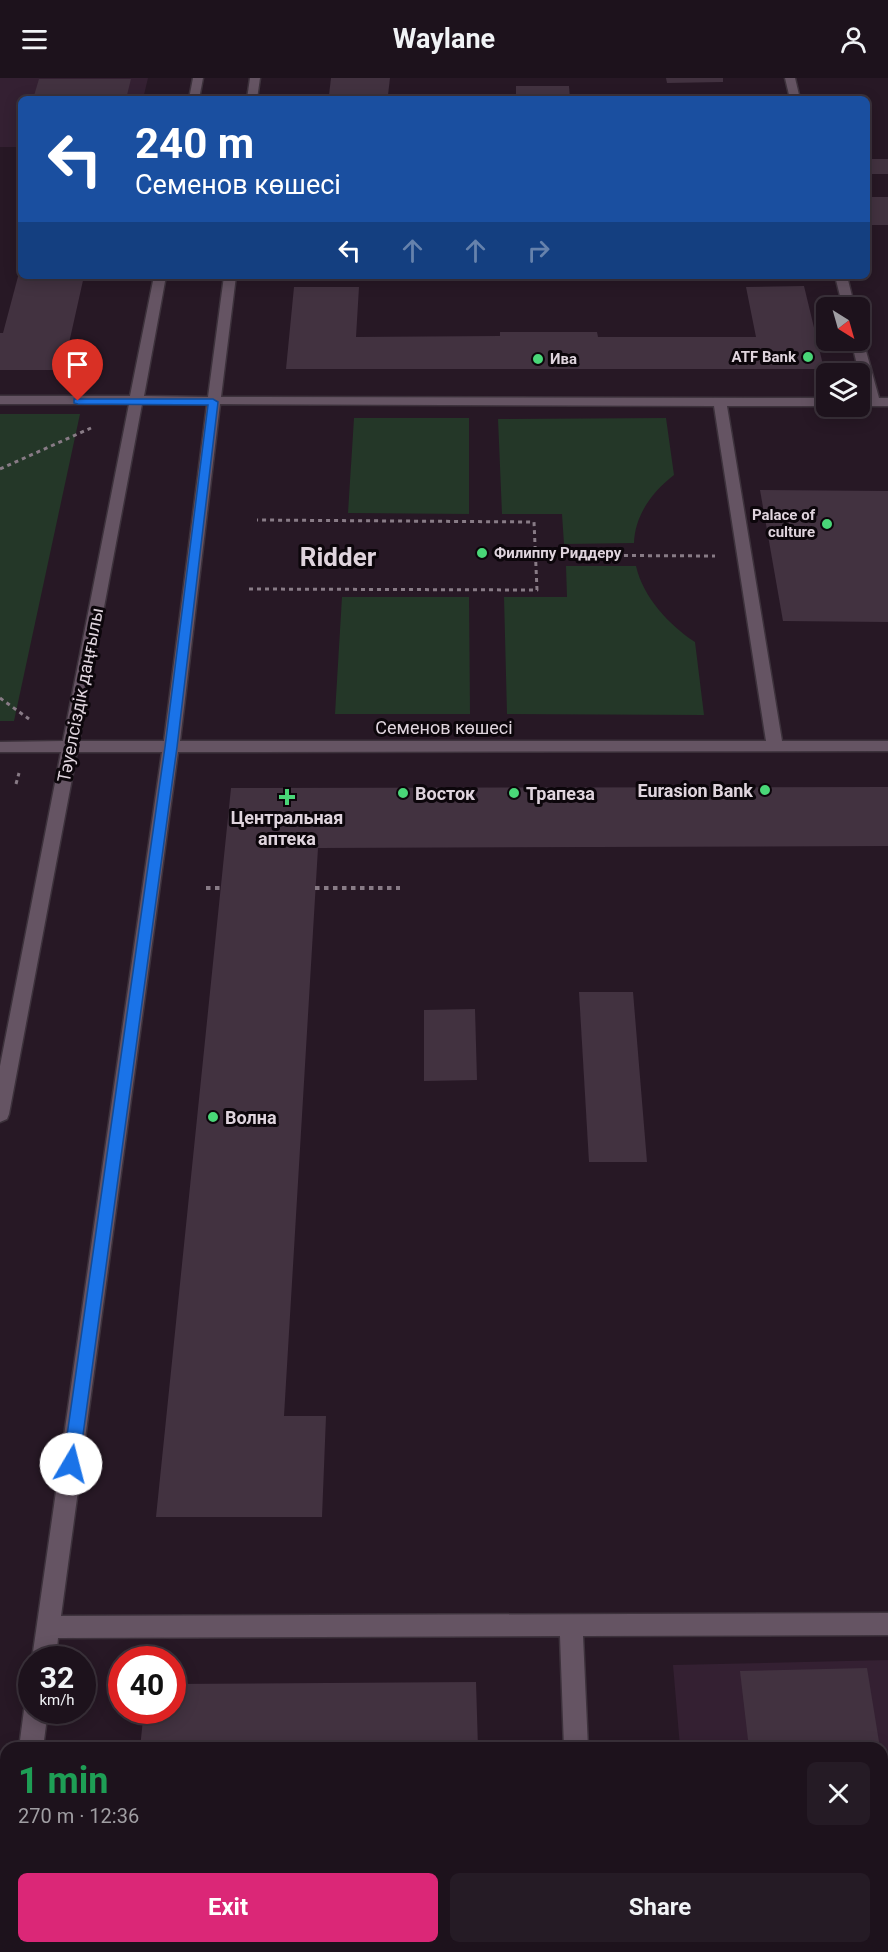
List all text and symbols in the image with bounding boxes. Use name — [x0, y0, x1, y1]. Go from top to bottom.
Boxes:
icon: menu — [18, 23, 51, 56]
text: Waylane — [393, 23, 495, 55]
icon: person — [837, 23, 870, 56]
text: 240 m — [135, 119, 254, 168]
icon: left — [36, 120, 114, 198]
text: Семенов көшесі — [135, 169, 341, 201]
icon: left — [333, 234, 366, 267]
icon: ahead — [396, 234, 429, 267]
icon: ahead — [459, 234, 492, 267]
icon: right — [522, 234, 555, 267]
north arrow — [816, 297, 870, 351]
map controls — [816, 297, 870, 417]
pin — [52, 339, 103, 401]
icon: arrive — [61, 348, 94, 381]
place label: ATF Bank — [732, 348, 797, 366]
place label: Ива — [550, 350, 577, 368]
marker: ATF Bank — [801, 350, 815, 364]
marker: Ива — [531, 352, 545, 366]
button: layers — [816, 363, 870, 417]
place label: Palace of culture — [752, 506, 816, 541]
marker: Palace of culture — [820, 517, 834, 531]
district label: Ridder — [300, 542, 377, 572]
place label: Филиппу Риддеру — [494, 544, 622, 562]
marker: Филиппу Риддеру — [475, 546, 489, 560]
street label: Тәуелсіздік даңғылы — [53, 606, 107, 784]
street label: Семенов көшесі — [375, 717, 513, 738]
place label: Eurasion Bank — [637, 780, 753, 801]
place label: Восток — [415, 783, 476, 804]
place label: Трапеза — [526, 783, 595, 804]
marker: Eurasion Bank — [758, 783, 772, 797]
marker: Восток — [396, 786, 410, 800]
marker: Трапеза — [507, 786, 521, 800]
marker: Центральная аптека — [280, 790, 294, 804]
place label: Центральная аптека — [231, 807, 343, 849]
place label: Волна — [225, 1107, 277, 1128]
marker: Волна — [206, 1110, 220, 1124]
position arrow — [39, 1432, 103, 1496]
speed limit sign: 40 — [108, 1646, 186, 1724]
text: 32 — [40, 1660, 74, 1695]
text: km/h — [39, 1691, 75, 1709]
text: 1 min — [18, 1760, 109, 1802]
button: close — [807, 1762, 870, 1825]
text: 270 m · 12:36 — [18, 1804, 139, 1828]
button: Exit — [18, 1873, 438, 1942]
button: Share — [450, 1873, 870, 1942]

